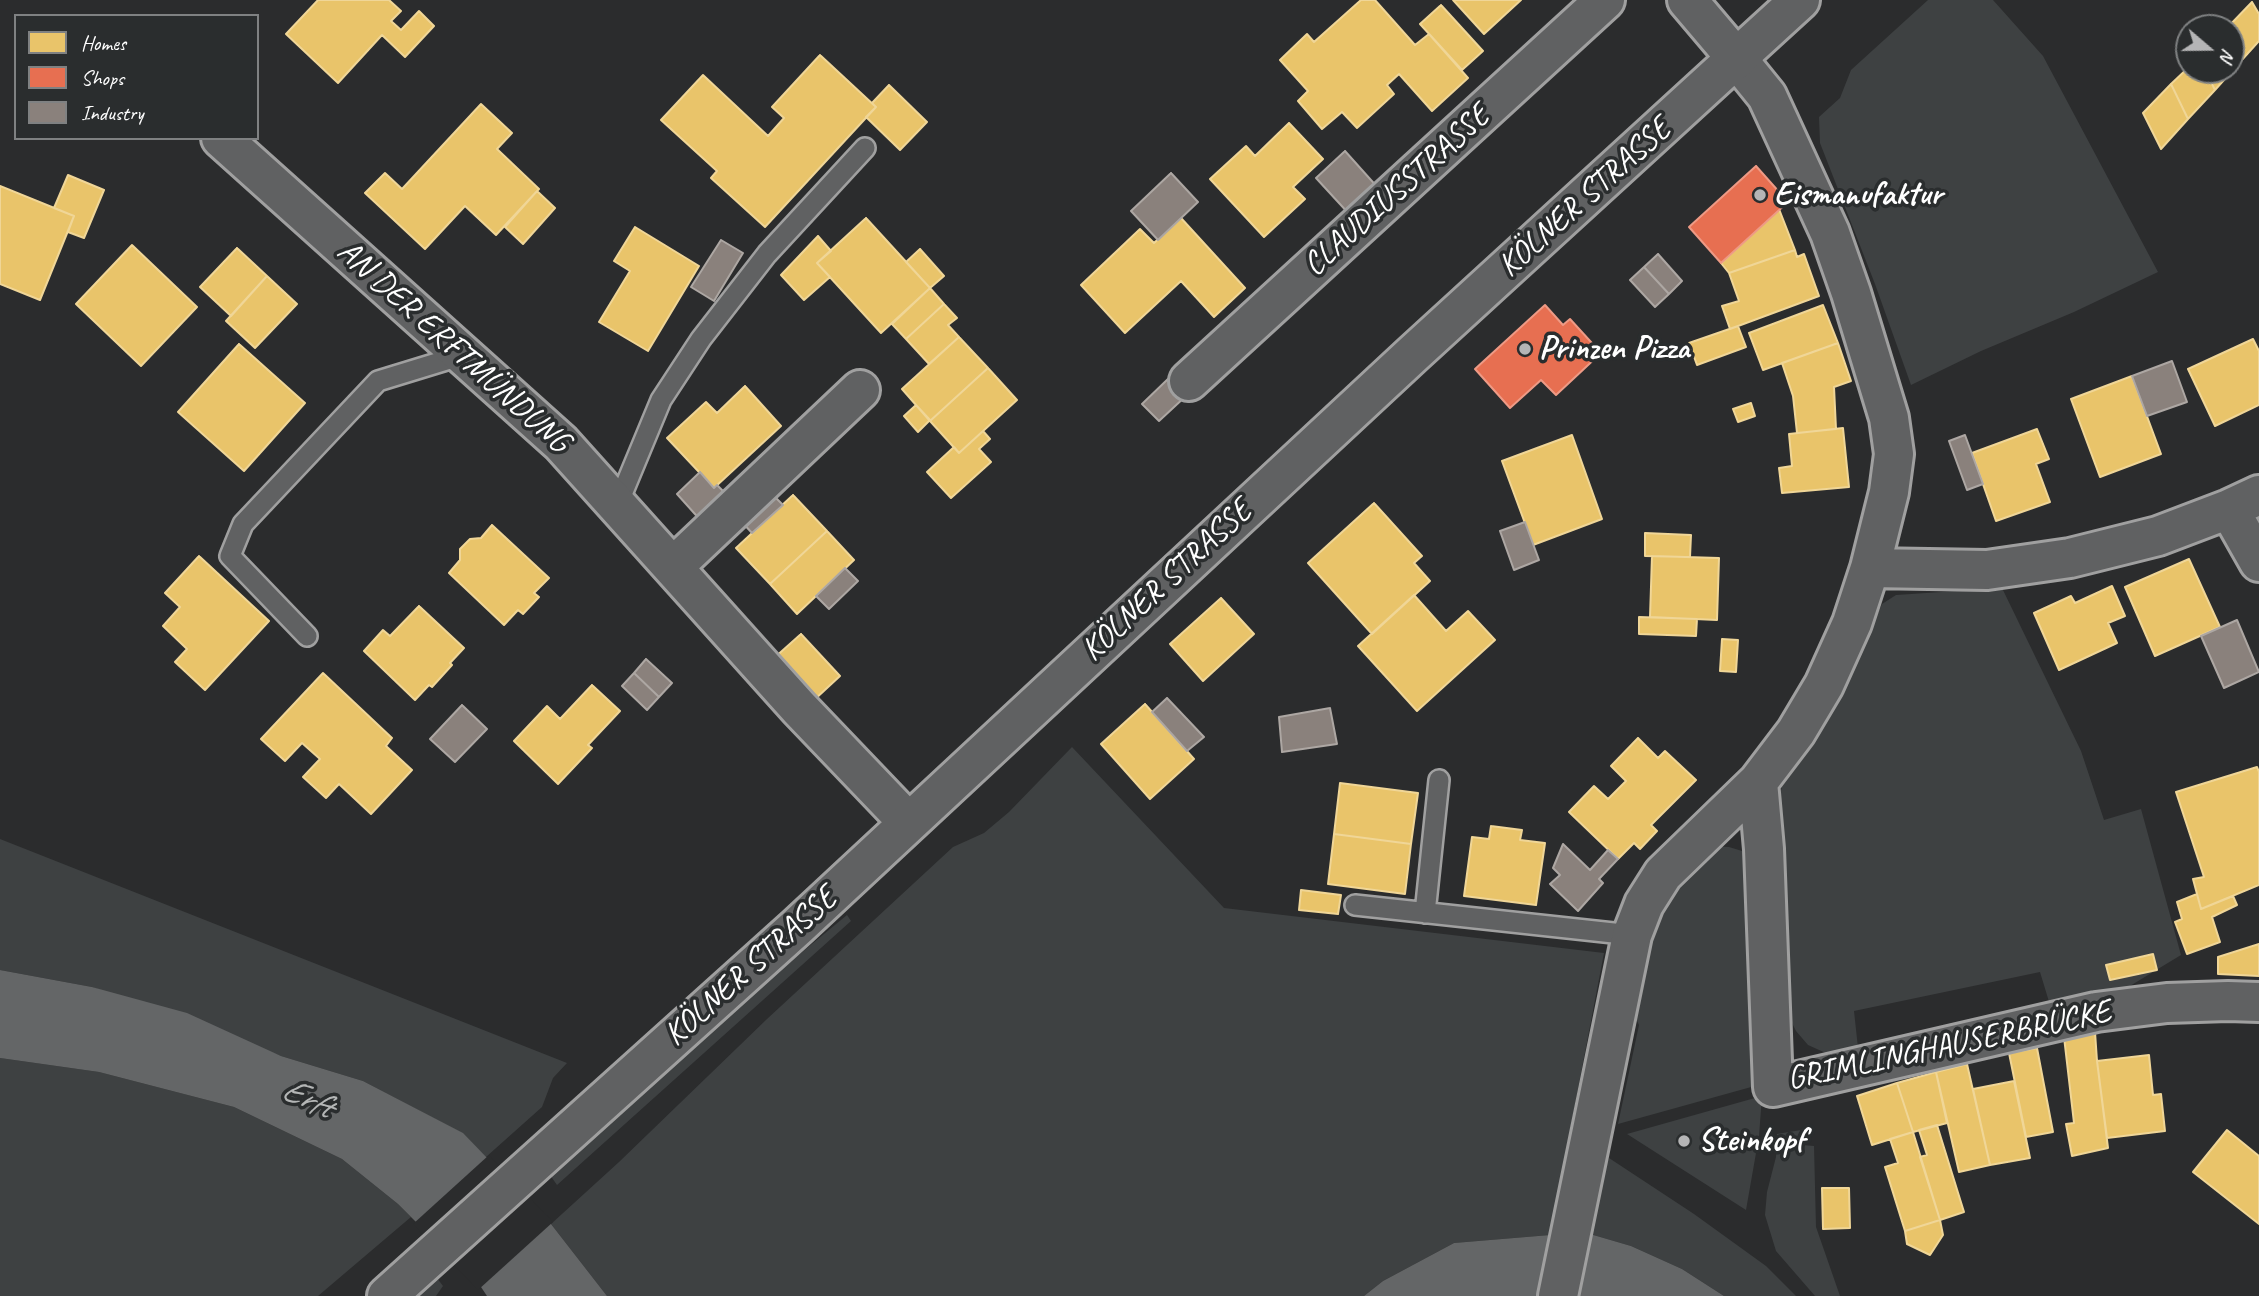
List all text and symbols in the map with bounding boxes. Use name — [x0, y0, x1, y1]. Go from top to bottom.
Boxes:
legend — [14, 14, 259, 140]
north arrow — [2175, 14, 2245, 84]
text: Homes — [81, 30, 126, 56]
text: N — [2215, 46, 2241, 65]
text: Shops — [81, 65, 124, 91]
street label: CLAUDIUSSTRASSE — [1295, 97, 1499, 285]
text: Industry — [81, 100, 144, 126]
street label: KÖLNER STRASSE — [1490, 110, 1680, 286]
place label: Eismanufaktur — [1774, 175, 1942, 215]
marker: Eismanufaktur — [1752, 187, 1768, 203]
street label: AN DER ERFTMÜNDUNG — [329, 232, 577, 462]
place label: Prinzen Pizza — [1539, 329, 1689, 369]
marker: Prinzen Pizza — [1517, 341, 1533, 357]
street label: KÖLNER STRASSE — [1073, 492, 1261, 670]
street label: KÖLNER STRASSE — [656, 879, 846, 1055]
street label: GRIMLINGHAUSERBRÜCKE — [1784, 992, 2114, 1100]
water label: Erft — [275, 1069, 339, 1129]
place label: Steinkopf — [1698, 1121, 1805, 1161]
marker: Steinkopf — [1676, 1133, 1692, 1149]

